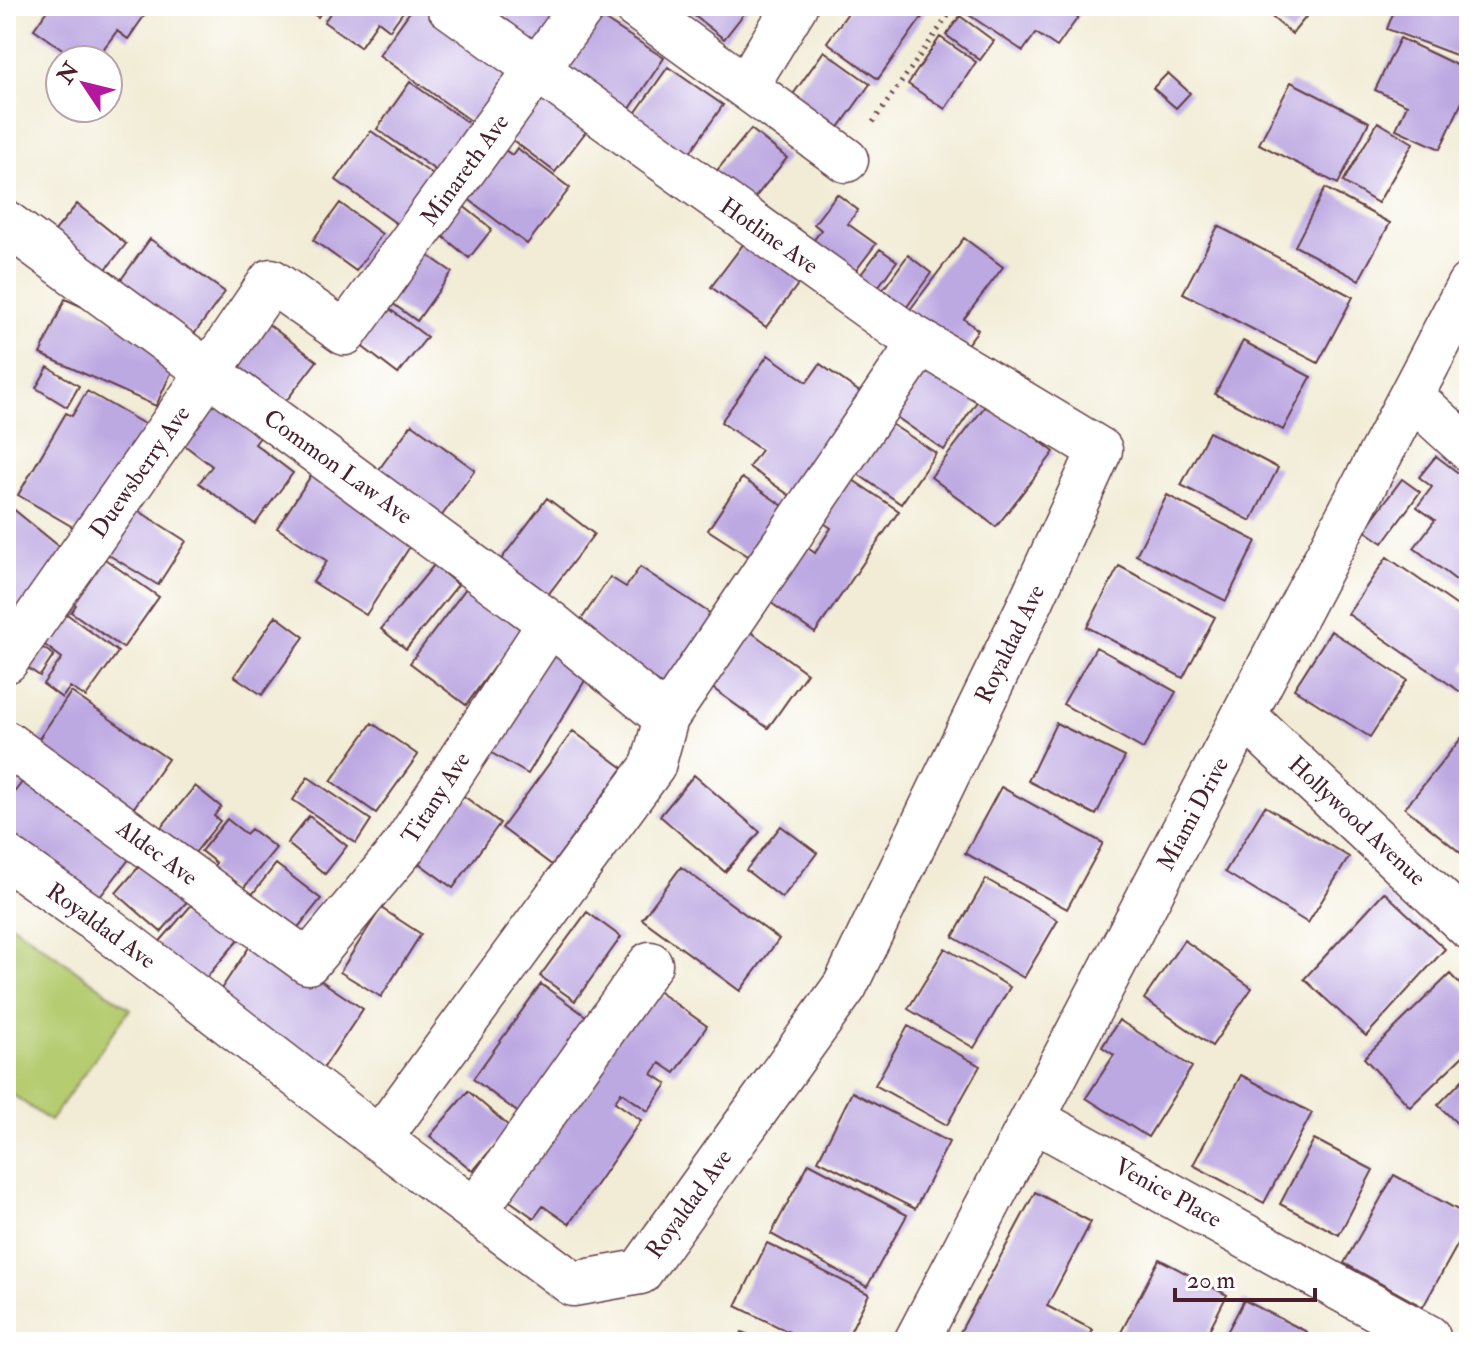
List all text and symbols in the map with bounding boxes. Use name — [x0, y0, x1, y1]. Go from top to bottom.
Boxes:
north arrow — [44, 44, 124, 124]
text: N — [51, 57, 86, 90]
street label: Minareth Ave — [414, 108, 516, 232]
street label: Hotline Ave — [714, 191, 824, 281]
street label: Duewsberry Ave — [83, 400, 197, 544]
street label: Common Law Ave — [257, 402, 419, 532]
street label: Royaldad Ave — [968, 580, 1052, 708]
street label: Titany Ave — [395, 746, 477, 850]
street label: Hollywood Avenue — [1281, 749, 1433, 893]
street label: Miami Drive — [1150, 752, 1236, 876]
street label: Aldec Ave — [110, 813, 204, 893]
street label: Royaldad Ave — [40, 876, 162, 976]
street label: Royaldad Ave — [639, 1143, 739, 1265]
street label: Venice Place — [1109, 1151, 1227, 1235]
scale bar — [1175, 1252, 1315, 1302]
text: 20 m — [1187, 1265, 1236, 1296]

